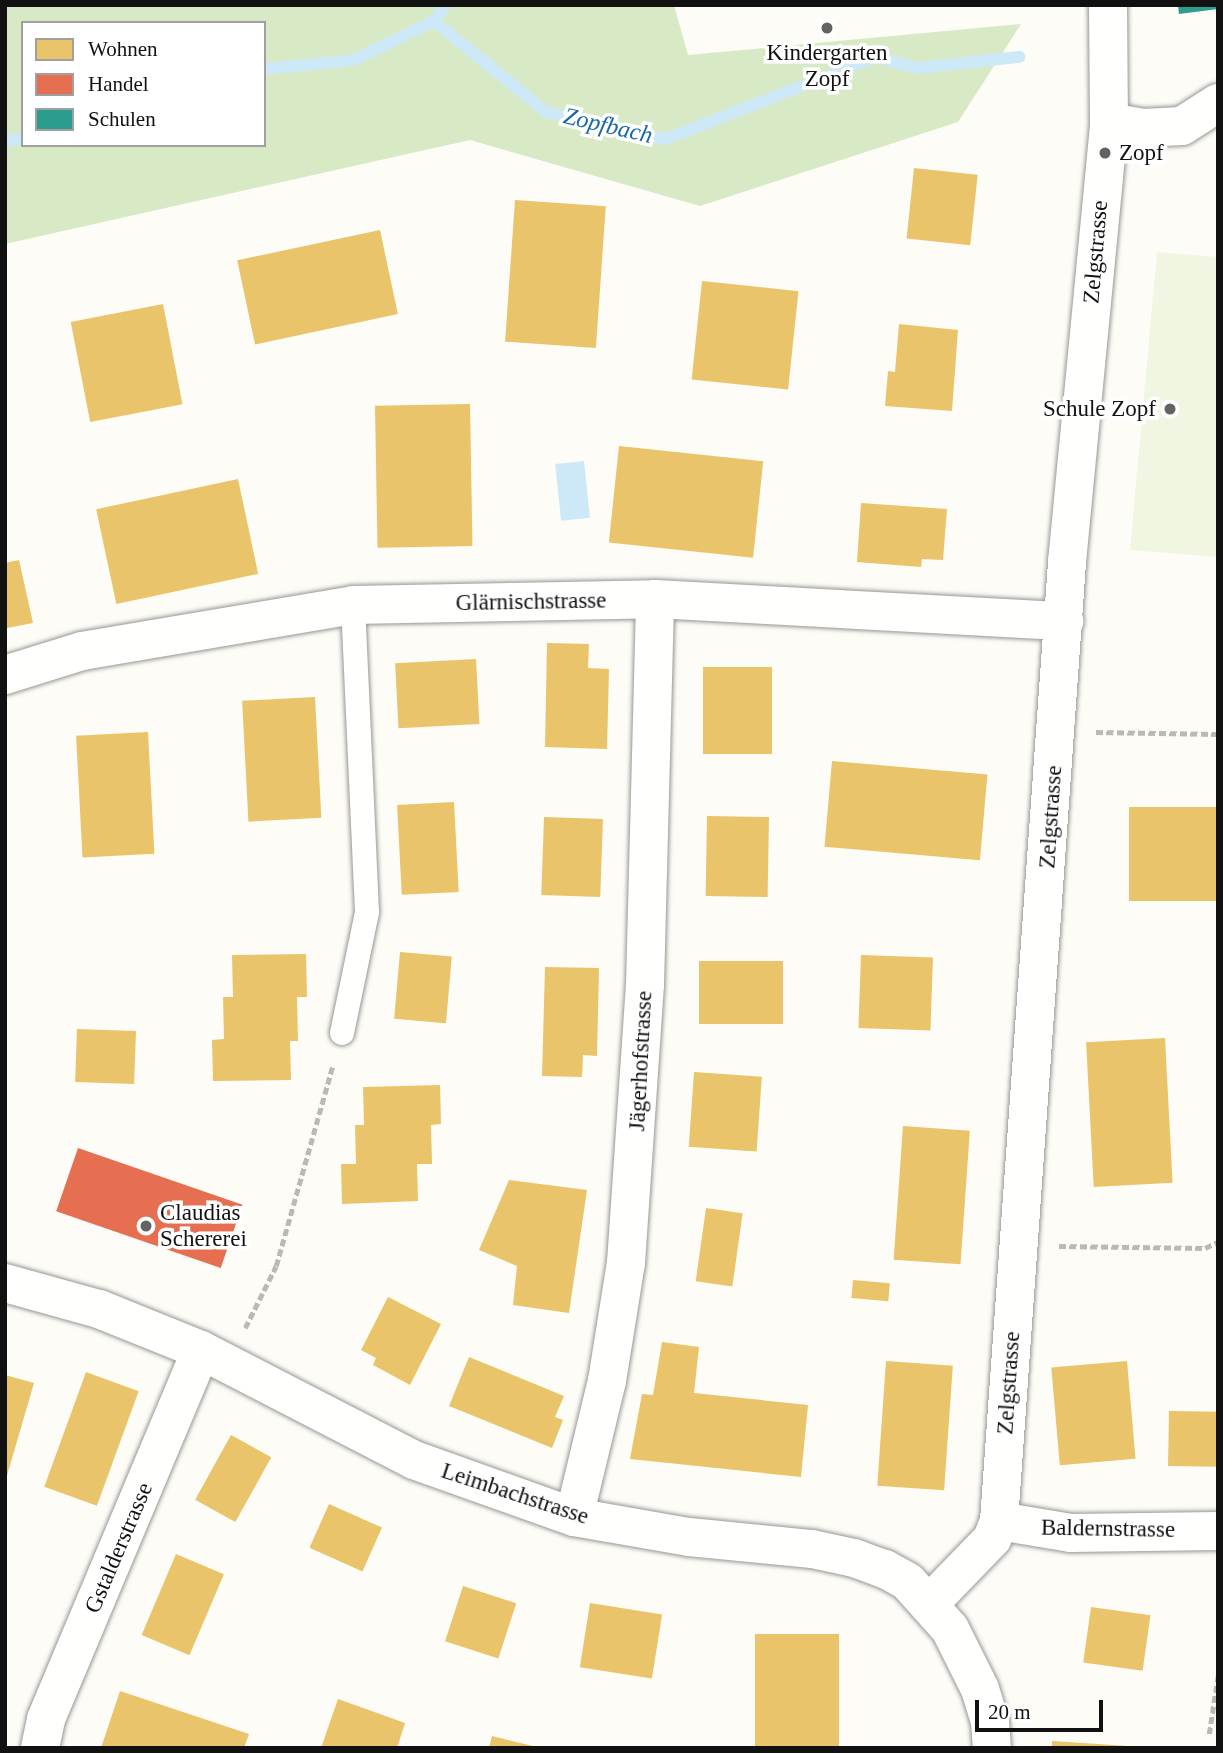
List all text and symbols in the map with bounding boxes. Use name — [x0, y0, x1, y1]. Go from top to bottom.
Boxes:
marker: Kindergarten Zopf — [819, 20, 835, 36]
legend — [21, 21, 266, 147]
text: Wohnen — [88, 37, 157, 61]
place label: Kindergarten Zopf — [767, 39, 887, 93]
text: Handel — [88, 72, 149, 96]
water label: Zopfbach — [561, 102, 655, 150]
text: Schulen — [88, 107, 156, 131]
place label: Zopf — [1119, 139, 1164, 167]
marker: Zopf — [1097, 145, 1113, 161]
street label: Zelgstrasse — [1078, 199, 1114, 305]
place label: Schule Zopf — [1043, 395, 1156, 423]
marker: Schule Zopf — [1162, 401, 1178, 417]
street label: Glärnischstrasse — [455, 587, 607, 617]
street label: Zelgstrasse — [1034, 764, 1068, 870]
street label: Jägerhofstrasse — [624, 990, 658, 1132]
place label: Claudias Schererei — [160, 1199, 247, 1253]
marker: Claudias Schererei — [138, 1218, 154, 1234]
street label: Zelgstrasse — [992, 1330, 1026, 1436]
street label: Leimbachstrasse — [438, 1457, 592, 1531]
street label: Gstalderstrasse — [79, 1479, 159, 1617]
street label: Baldernstrasse — [1041, 1514, 1175, 1544]
scale bar — [978, 1686, 1106, 1730]
text: 20 m — [988, 1700, 1031, 1724]

